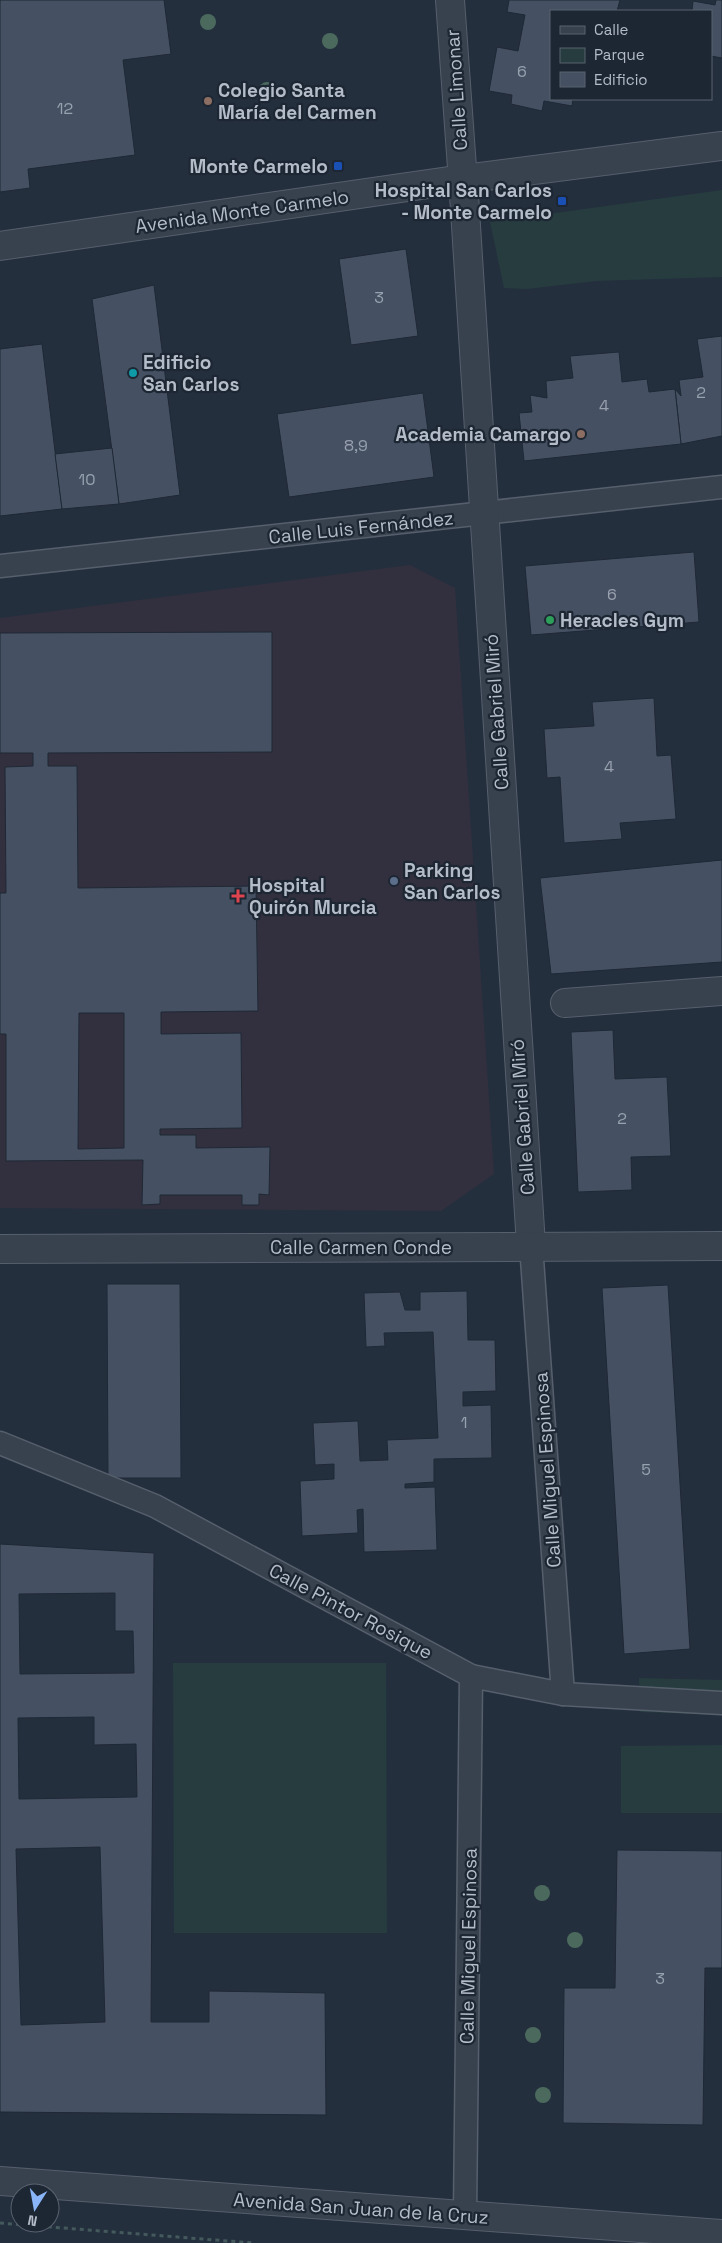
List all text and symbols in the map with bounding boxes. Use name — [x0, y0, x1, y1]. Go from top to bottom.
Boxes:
legend — [550, 10, 712, 100]
text: Calle — [594, 20, 629, 39]
street label: Calle Limonar — [440, 29, 473, 151]
text: Parque — [594, 45, 645, 64]
house number: 6 — [517, 61, 527, 82]
text: Edificio — [594, 70, 648, 89]
place label: Colegio Santa María del Carmen — [218, 78, 377, 125]
marker: Colegio Santa María del Carmen — [202, 95, 214, 107]
house number: 12 — [57, 98, 73, 119]
place label: Monte Carmelo — [189, 154, 328, 179]
marker: Monte Carmelo — [332, 160, 344, 172]
place label: Hospital San Carlos - Monte Carmelo — [375, 178, 552, 225]
street label: Avenida Monte Carmelo — [134, 184, 350, 239]
marker: Hospital San Carlos - Monte Carmelo — [556, 195, 568, 207]
house number: 3 — [374, 287, 384, 308]
place label: Edificio San Carlos — [143, 350, 239, 397]
marker: Edificio San Carlos — [127, 367, 139, 379]
house number: 2 — [696, 382, 706, 403]
house number: 4 — [599, 395, 609, 416]
place label: Academia Camargo — [395, 422, 571, 447]
marker: Academia Camargo — [575, 428, 587, 440]
house number: 8,9 — [344, 435, 368, 456]
house number: 10 — [79, 469, 95, 490]
street label: Calle Luis Fernández — [267, 505, 455, 550]
house number: 6 — [607, 584, 617, 605]
place label: Heracles Gym — [560, 608, 684, 633]
marker: Heracles Gym — [544, 614, 556, 626]
street label: Calle Gabriel Miró — [479, 633, 514, 791]
house number: 4 — [604, 756, 614, 777]
place label: Parking San Carlos — [404, 858, 500, 905]
place label: Hospital Quirón Murcia — [249, 873, 377, 920]
marker: Parking San Carlos — [388, 875, 400, 887]
marker: Hospital Quirón Murcia — [231, 889, 245, 903]
street label: Calle Gabriel Miró — [505, 1038, 540, 1196]
house number: 2 — [617, 1108, 627, 1129]
street label: Calle Carmen Conde — [270, 1235, 452, 1260]
street label: Calle Miguel Espinosa — [528, 1371, 567, 1569]
house number: 1 — [461, 1412, 467, 1433]
house number: 5 — [641, 1459, 651, 1480]
street label: Calle Pintor Rosique — [265, 1558, 437, 1665]
street label: Calle Miguel Espinosa — [454, 1848, 483, 2044]
house number: 3 — [655, 1968, 665, 1989]
north arrow — [10, 2183, 60, 2233]
street label: Avenida San Juan de la Cruz — [233, 2187, 489, 2230]
text: N — [26, 2211, 39, 2230]

